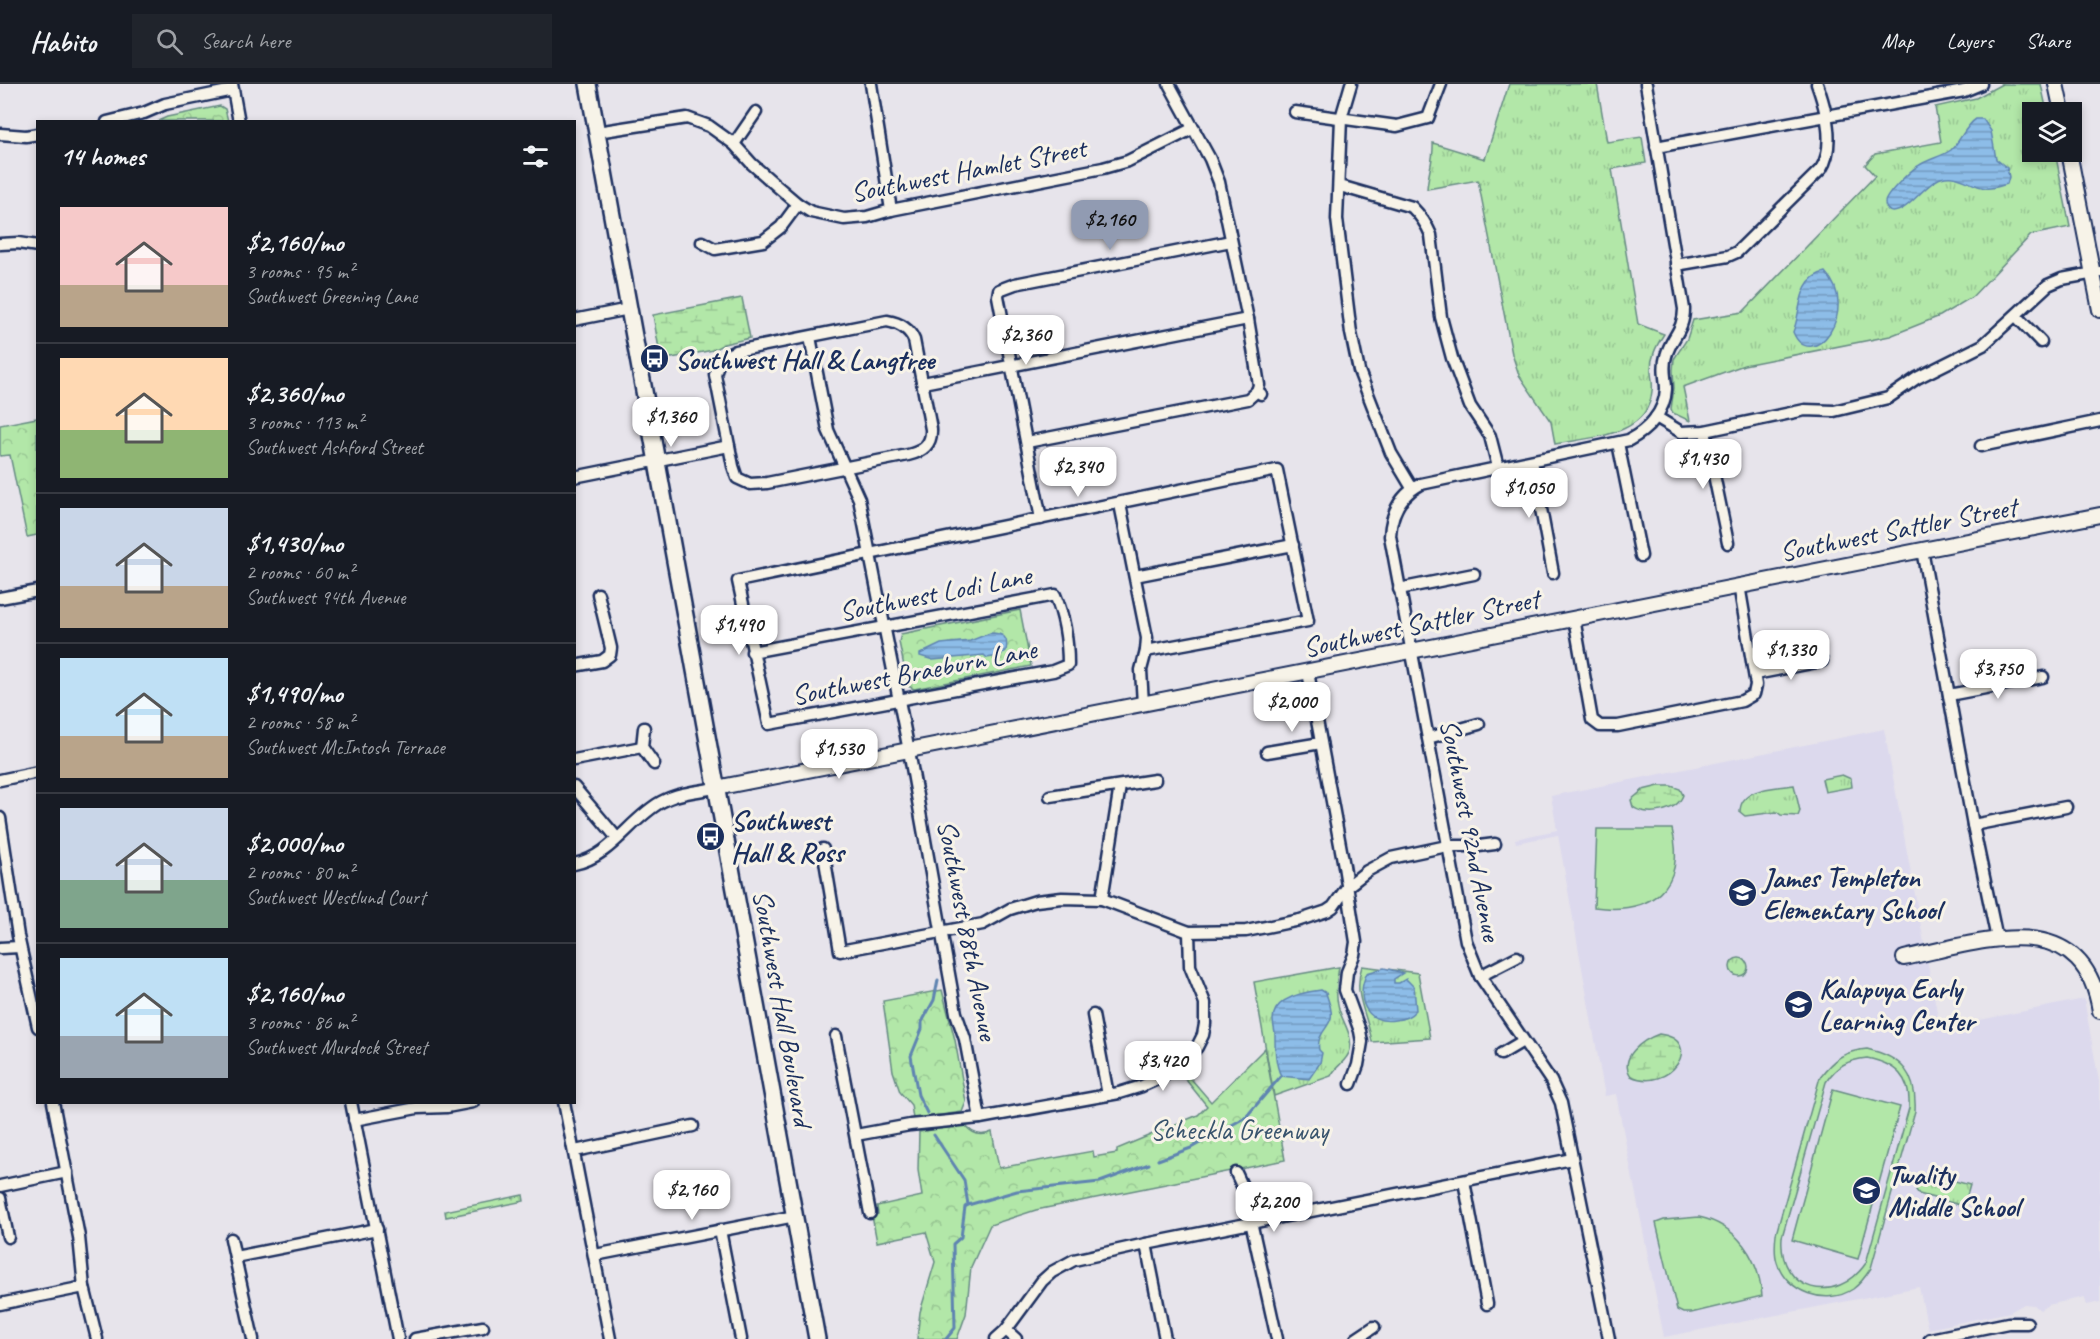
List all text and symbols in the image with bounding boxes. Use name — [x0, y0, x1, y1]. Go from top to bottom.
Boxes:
search box — [132, 14, 552, 68]
text: Habito — [30, 24, 96, 59]
icon: search — [153, 25, 186, 58]
text: Search here — [201, 27, 291, 55]
text: Map — [1881, 28, 1914, 54]
text: Layers — [1947, 28, 1993, 54]
text: Share — [2026, 28, 2070, 54]
map controls — [2022, 102, 2082, 162]
button: layers — [2022, 102, 2082, 162]
street label: Southwest Hamlet Street — [848, 130, 1091, 210]
text: 14 homes — [60, 140, 145, 173]
icon: filters — [519, 140, 552, 173]
pin: $2,160 — [1061, 200, 1159, 251]
text: $2,160 — [1085, 207, 1135, 232]
text: $2,160/mo — [246, 226, 344, 259]
icon: home — [108, 231, 180, 303]
text: 3 rooms · 95 m² — [246, 259, 354, 284]
text: Southwest Greening Lane — [246, 284, 417, 309]
pin: $2,360 — [977, 315, 1075, 366]
text: $2,360 — [1001, 322, 1051, 347]
place label: Southwest Hall & Langtree — [675, 342, 937, 377]
bus stop icon: Southwest Hall & Langtree — [638, 343, 670, 375]
text: $2,360/mo — [246, 377, 344, 410]
icon: home — [108, 382, 180, 454]
pin: $1,360 — [622, 397, 720, 448]
text: $1,360 — [646, 404, 696, 429]
text: 3 rooms · 113 m² — [246, 410, 363, 435]
text: Southwest Ashford Street — [246, 435, 423, 460]
pin: $1,430 — [1654, 439, 1752, 490]
text: $1,430 — [1679, 446, 1727, 471]
pin: $2,340 — [1029, 447, 1127, 498]
text: $2,340 — [1054, 454, 1102, 479]
pin: $1,050 — [1480, 468, 1578, 519]
text: $1,050 — [1505, 475, 1553, 500]
street label: Southwest Sattler Street — [1777, 488, 2023, 569]
text: $1,430/mo — [246, 527, 343, 560]
icon: home — [108, 532, 180, 604]
street label: Southwest Lodi Lane — [836, 557, 1036, 629]
text: 2 rooms · 60 m² — [246, 560, 354, 585]
street label: Southwest Sattler Street — [1300, 580, 1546, 665]
text: Southwest 94th Avenue — [246, 585, 405, 610]
pin: $1,490 — [690, 605, 788, 656]
text: $1,490 — [715, 612, 763, 637]
pin: $1,330 — [1742, 630, 1840, 681]
street label: Southwest Braeburn Lane — [789, 631, 1041, 713]
text: $1,330 — [1767, 637, 1815, 662]
pin: $3,750 — [1949, 649, 2047, 700]
text: $3,750 — [1974, 656, 2022, 681]
text: $1,490/mo — [246, 677, 343, 710]
icon: home — [108, 682, 180, 754]
pin: $2,000 — [1243, 682, 1341, 733]
text: $2,000 — [1268, 689, 1316, 714]
text: 2 rooms · 58 m² — [246, 710, 354, 735]
street label: Southwest 92nd Avenue — [1432, 716, 1510, 946]
pin: $1,530 — [790, 729, 888, 780]
text: Southwest McIntosh Terrace — [246, 735, 445, 760]
text: $1,530 — [815, 736, 863, 761]
place label: Southwest Hall & Ross — [731, 803, 847, 870]
street label: Southwest 88th Avenue — [930, 817, 1007, 1045]
bus stop icon: Southwest Hall & Ross — [694, 820, 726, 852]
text: $2,000/mo — [246, 827, 343, 860]
icon: home — [108, 832, 180, 904]
text: 2 rooms · 80 m² — [246, 860, 354, 885]
place label: James Templeton Elementary School — [1761, 860, 1946, 927]
school or university icon: James Templeton Elementary School — [1726, 877, 1758, 909]
text: Southwest Westlund Court — [246, 885, 426, 910]
street label: Southwest Hall Boulevard — [745, 887, 822, 1133]
place label: Kalapuya Early Learning Center — [1819, 971, 1977, 1038]
text: $2,160/mo — [246, 977, 344, 1010]
icon: home — [108, 982, 180, 1054]
school or university icon: Kalapuya Early Learning Center — [1782, 988, 1814, 1020]
text: 3 rooms · 86 m² — [246, 1010, 354, 1035]
text: Southwest Murdock Street — [246, 1035, 427, 1060]
pin: $3,420 — [1114, 1041, 1212, 1092]
text: $3,420 — [1139, 1048, 1187, 1073]
park label: Scheckla Greenway — [1150, 1112, 1330, 1147]
place label: Twality Middle School — [1888, 1157, 2025, 1224]
pin: $2,160 — [643, 1170, 741, 1221]
school or university icon: Twality Middle School — [1851, 1174, 1883, 1206]
text: $2,160 — [667, 1177, 717, 1202]
pin: $2,200 — [1225, 1182, 1323, 1233]
text: $2,200 — [1250, 1189, 1298, 1214]

